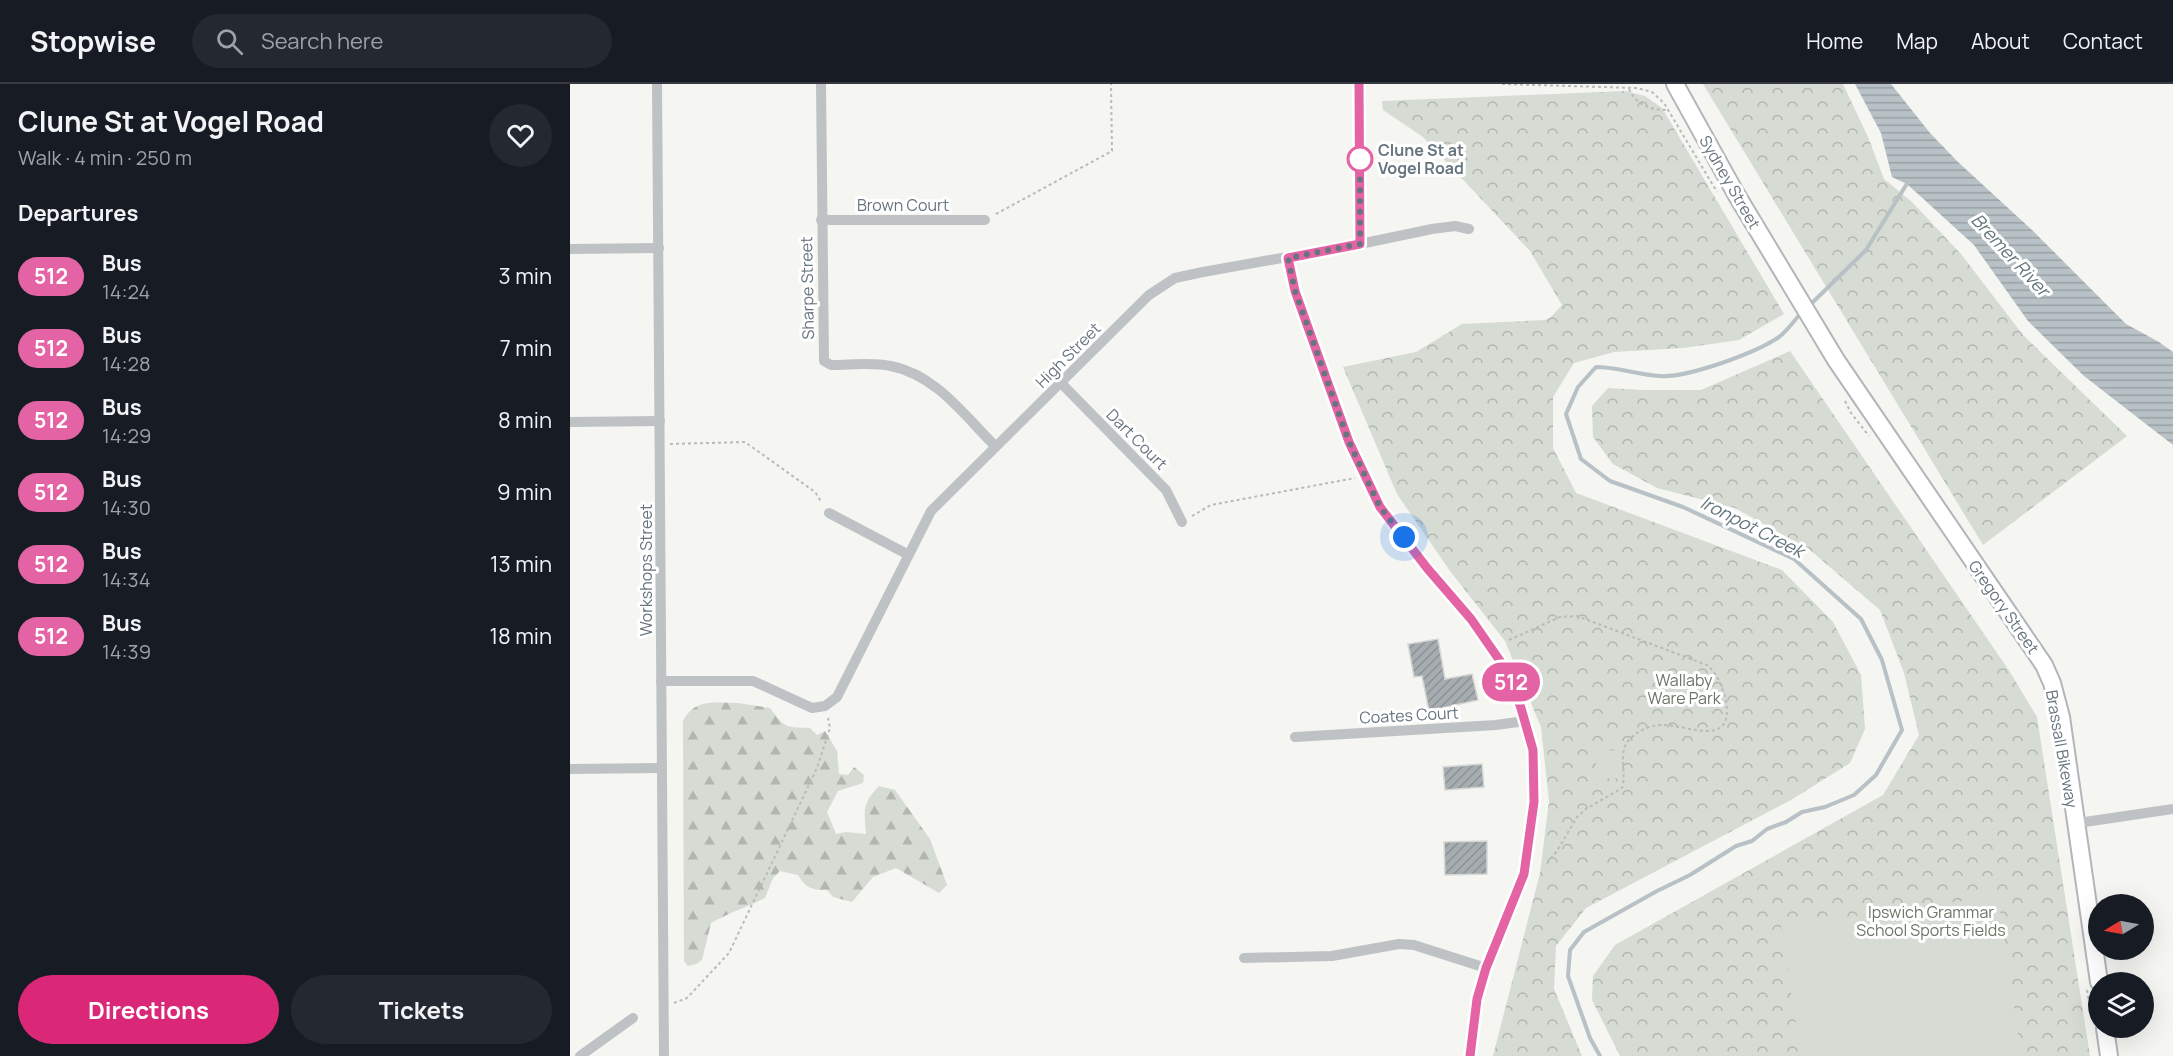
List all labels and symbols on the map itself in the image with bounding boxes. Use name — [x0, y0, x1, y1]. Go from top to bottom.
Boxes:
street label: Sydney Street — [1694, 131, 1766, 233]
place label: Clune St at Vogel Road — [1378, 139, 1464, 179]
marker: Clune St at Vogel Road — [1347, 146, 1373, 172]
street label: Brown Court — [857, 194, 949, 216]
water label: Bremer River — [1966, 208, 2057, 303]
street label: Sharpe Street — [795, 236, 819, 340]
street label: High Street — [1031, 318, 1105, 392]
street label: Dart Court — [1102, 404, 1172, 474]
water label: Ironpot Creek — [1697, 490, 1811, 564]
street label: Workshops Street — [635, 504, 657, 636]
your location — [1389, 522, 1419, 552]
street label: Gregory Street — [1964, 556, 2044, 658]
line badge: 512 — [1476, 662, 1546, 702]
park label: Wallaby Ware Park — [1647, 669, 1722, 709]
street label: Brassall Bikeway — [2041, 688, 2083, 810]
street label: Coates Court — [1359, 701, 1459, 729]
north arrow — [2088, 894, 2154, 960]
park label: Ipswich Grammar School Sports Fields — [1856, 901, 2006, 941]

